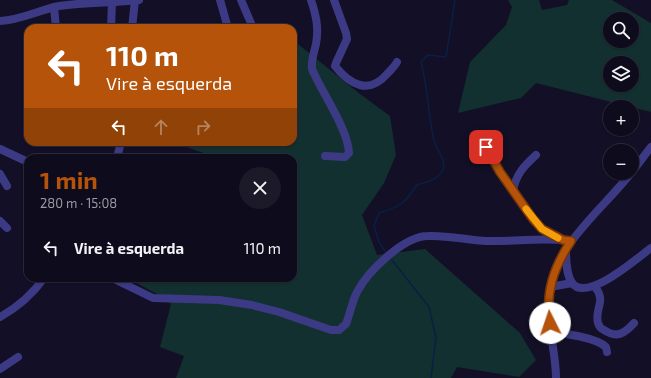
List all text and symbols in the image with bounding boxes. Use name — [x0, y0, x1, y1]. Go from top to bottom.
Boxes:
map controls — [603, 12, 639, 180]
button: search — [603, 12, 639, 48]
text: 110 m — [106, 38, 179, 72]
icon: left — [40, 40, 92, 92]
button: layers — [603, 56, 639, 92]
text: Vire à esquerda — [106, 72, 232, 94]
button: + — [603, 100, 639, 136]
icon: left — [108, 116, 130, 138]
icon: ahead — [150, 116, 172, 138]
icon: right — [192, 116, 214, 138]
pin — [469, 130, 503, 164]
icon: arrive — [475, 136, 497, 158]
button: − — [603, 144, 639, 180]
text: 1 min — [40, 165, 98, 194]
button: close — [239, 167, 281, 209]
text: 280 m · 15:08 — [40, 195, 117, 211]
icon: left — [40, 237, 62, 259]
text: Vire à esquerda — [74, 239, 184, 257]
text: 110 m — [244, 239, 281, 257]
position arrow — [529, 302, 571, 344]

